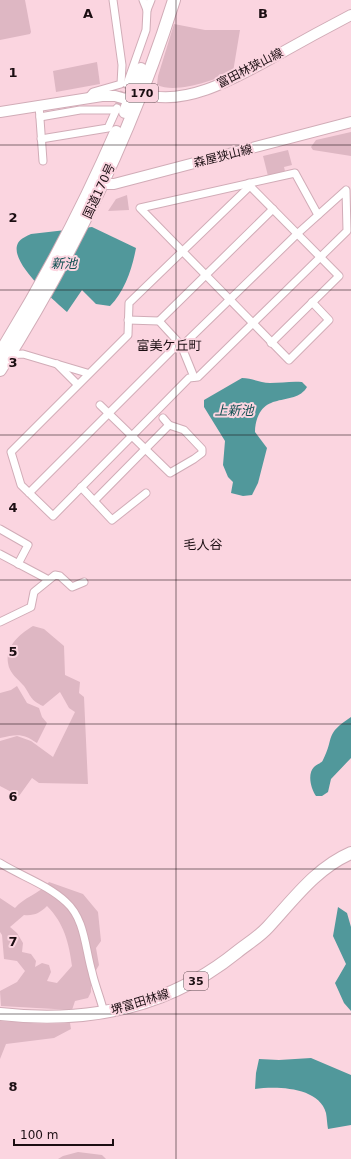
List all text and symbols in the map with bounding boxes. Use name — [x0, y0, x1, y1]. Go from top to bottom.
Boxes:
text: A — [83, 6, 93, 21]
text: B — [258, 6, 268, 21]
street label: 富田林狭山線 — [215, 45, 285, 91]
text: 1 — [8, 65, 18, 80]
road number: 170 — [126, 84, 158, 102]
street label: 森屋狭山線 — [192, 142, 254, 170]
street label: 国道170号 — [80, 161, 118, 221]
text: 2 — [8, 210, 18, 225]
water label: 新池 — [51, 256, 79, 271]
district label: 富美ケ丘町 — [136, 338, 202, 353]
text: 3 — [8, 355, 18, 370]
water label: 上新池 — [214, 403, 255, 418]
text: 4 — [8, 500, 18, 515]
district label: 毛人谷 — [183, 537, 223, 552]
text: 5 — [8, 644, 18, 659]
text: 6 — [8, 789, 18, 804]
text: 7 — [8, 934, 18, 949]
road number: 35 — [184, 972, 208, 990]
street label: 堺富田林線 — [109, 987, 171, 1017]
text: 8 — [8, 1079, 18, 1094]
scale bar — [14, 1121, 113, 1147]
text: 100 m — [20, 1128, 58, 1142]

